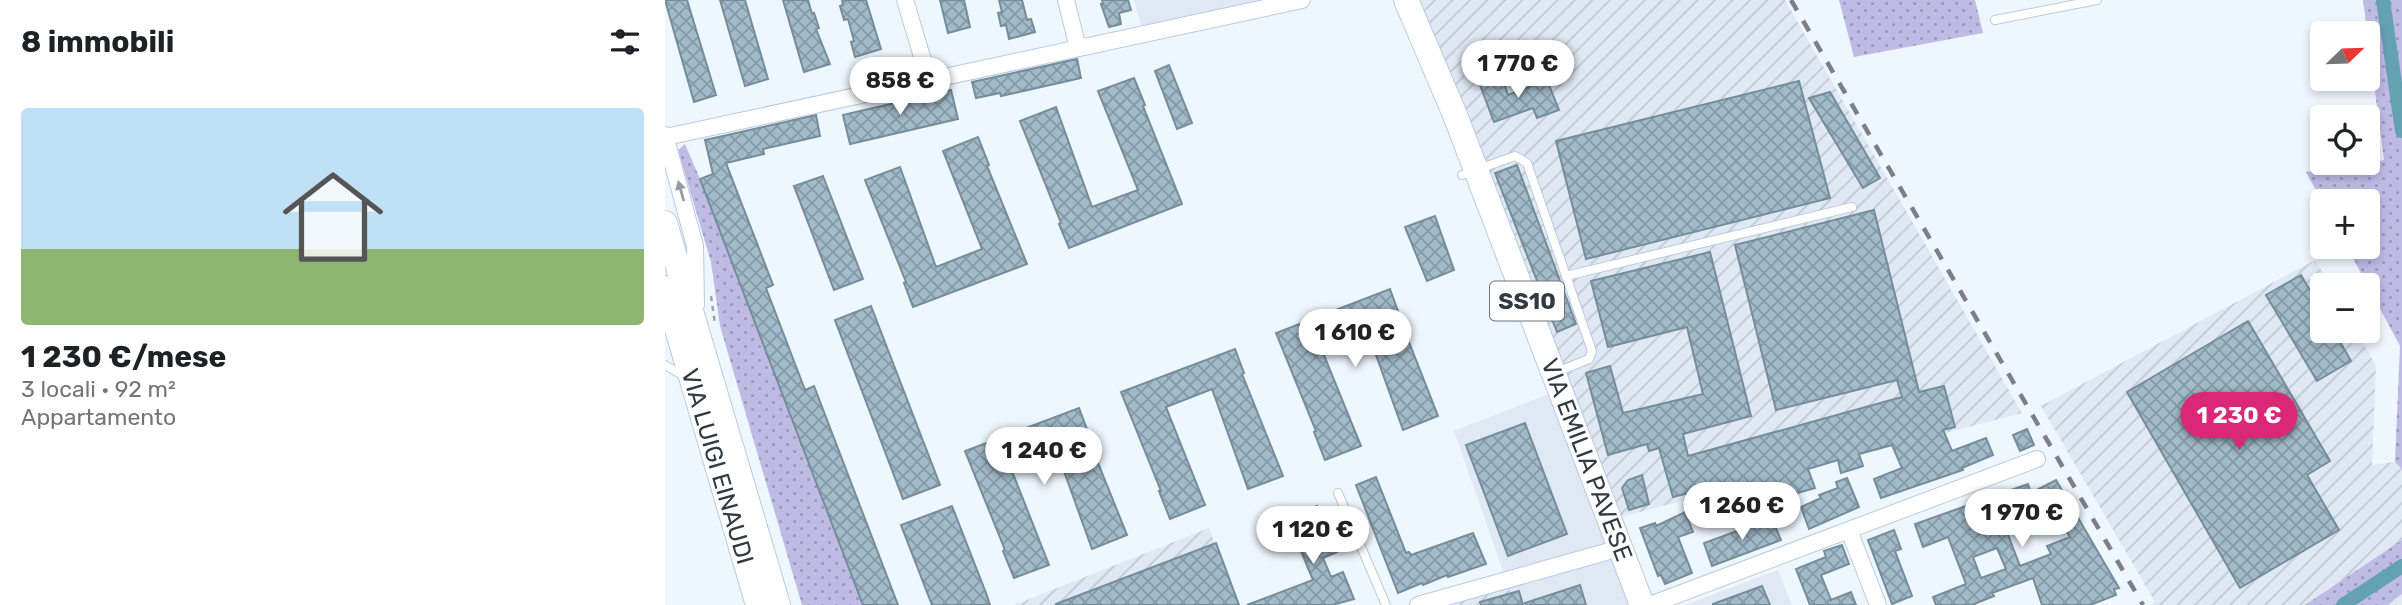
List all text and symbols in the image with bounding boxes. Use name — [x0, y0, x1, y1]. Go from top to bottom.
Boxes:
north arrow — [2310, 21, 2380, 91]
map controls — [2310, 21, 2380, 343]
icon: filters — [606, 23, 644, 61]
text: 8 immobili — [21, 24, 174, 60]
pin: 1 770 € — [1453, 41, 1583, 100]
text: 1 770 € — [1477, 49, 1559, 77]
pin: 858 € — [851, 58, 949, 117]
text: 858 € — [866, 66, 934, 94]
button: locate — [2310, 105, 2380, 175]
icon: home — [270, 154, 396, 280]
one-way arrow — [675, 180, 685, 201]
button: + — [2310, 189, 2380, 259]
button: − — [2310, 273, 2380, 343]
road number: SS10 — [1490, 282, 1564, 320]
pin: 1 610 € — [1290, 310, 1420, 369]
text: 1 610 € — [1315, 318, 1395, 346]
text: 1 230 €/mese — [21, 339, 226, 375]
street label: VIA EMILIA PAVESE — [1535, 355, 1638, 565]
street label: VIA LUIGI EINAUDI — [675, 365, 759, 568]
text: 3 locali · 92 m² — [21, 375, 176, 403]
pin: 1 230 € — [2174, 392, 2304, 452]
text: 1 230 € — [2196, 401, 2282, 429]
text: Appartamento — [21, 403, 176, 431]
pin: 1 240 € — [979, 428, 1109, 487]
text: 1 240 € — [1001, 436, 1087, 464]
pin: 1 260 € — [1677, 482, 1807, 542]
pin: 1 970 € — [1957, 490, 2087, 549]
text: 1 260 € — [1700, 491, 1784, 519]
text: 1 970 € — [1981, 498, 2063, 526]
pin: 1 120 € — [1248, 506, 1378, 566]
text: 1 120 € — [1272, 515, 1354, 543]

